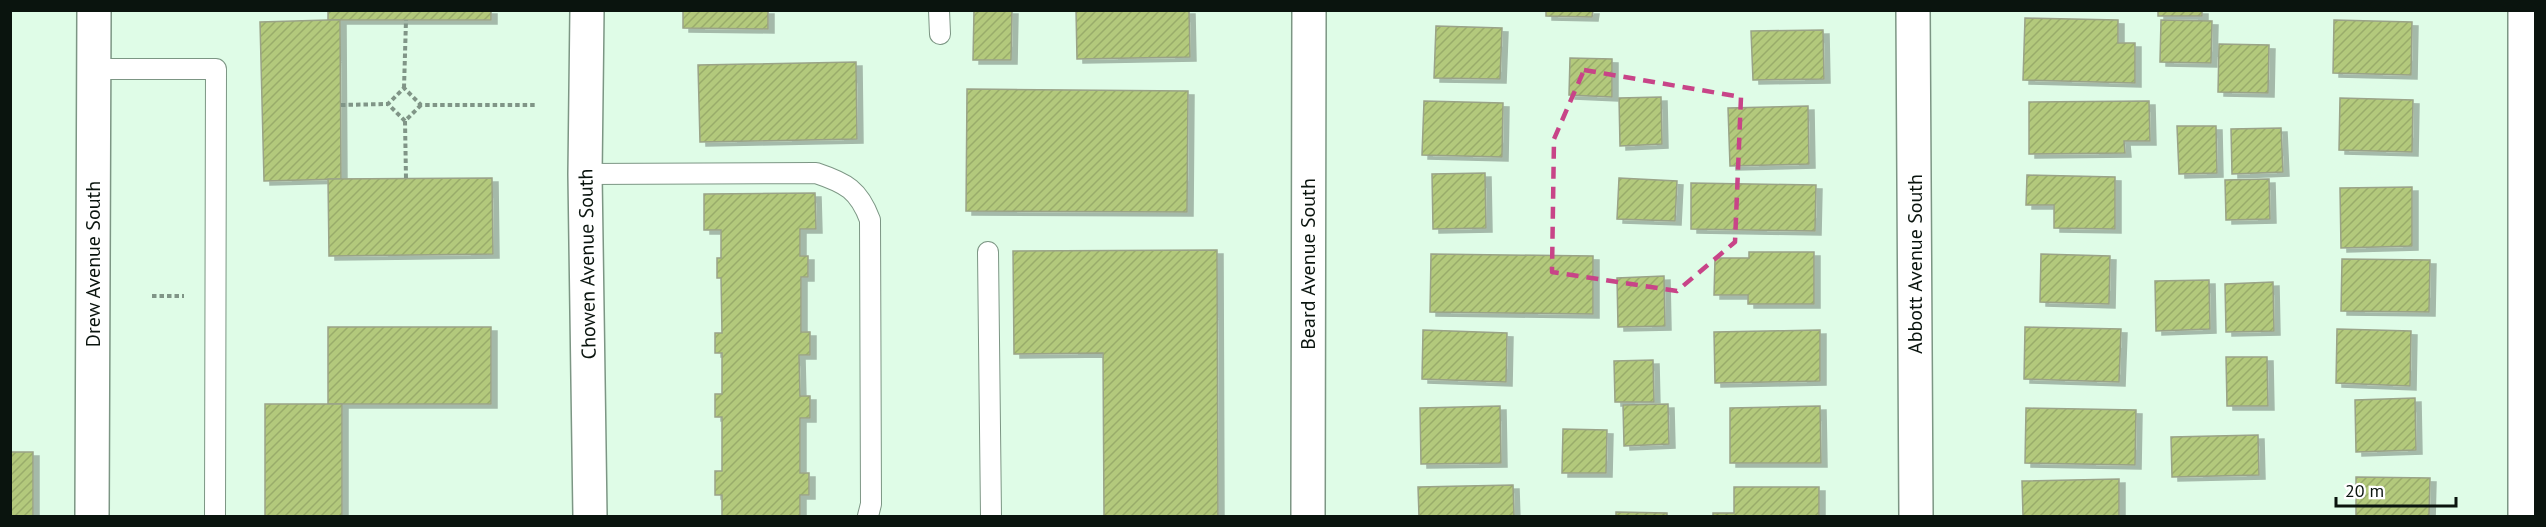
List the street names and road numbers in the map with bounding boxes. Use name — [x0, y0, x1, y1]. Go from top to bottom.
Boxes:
street label: Chowen Avenue South — [572, 168, 602, 360]
street label: Abbott Avenue South — [1902, 174, 1928, 354]
street label: Beard Avenue South — [1295, 178, 1321, 350]
street label: Drew Avenue South — [80, 181, 106, 347]

